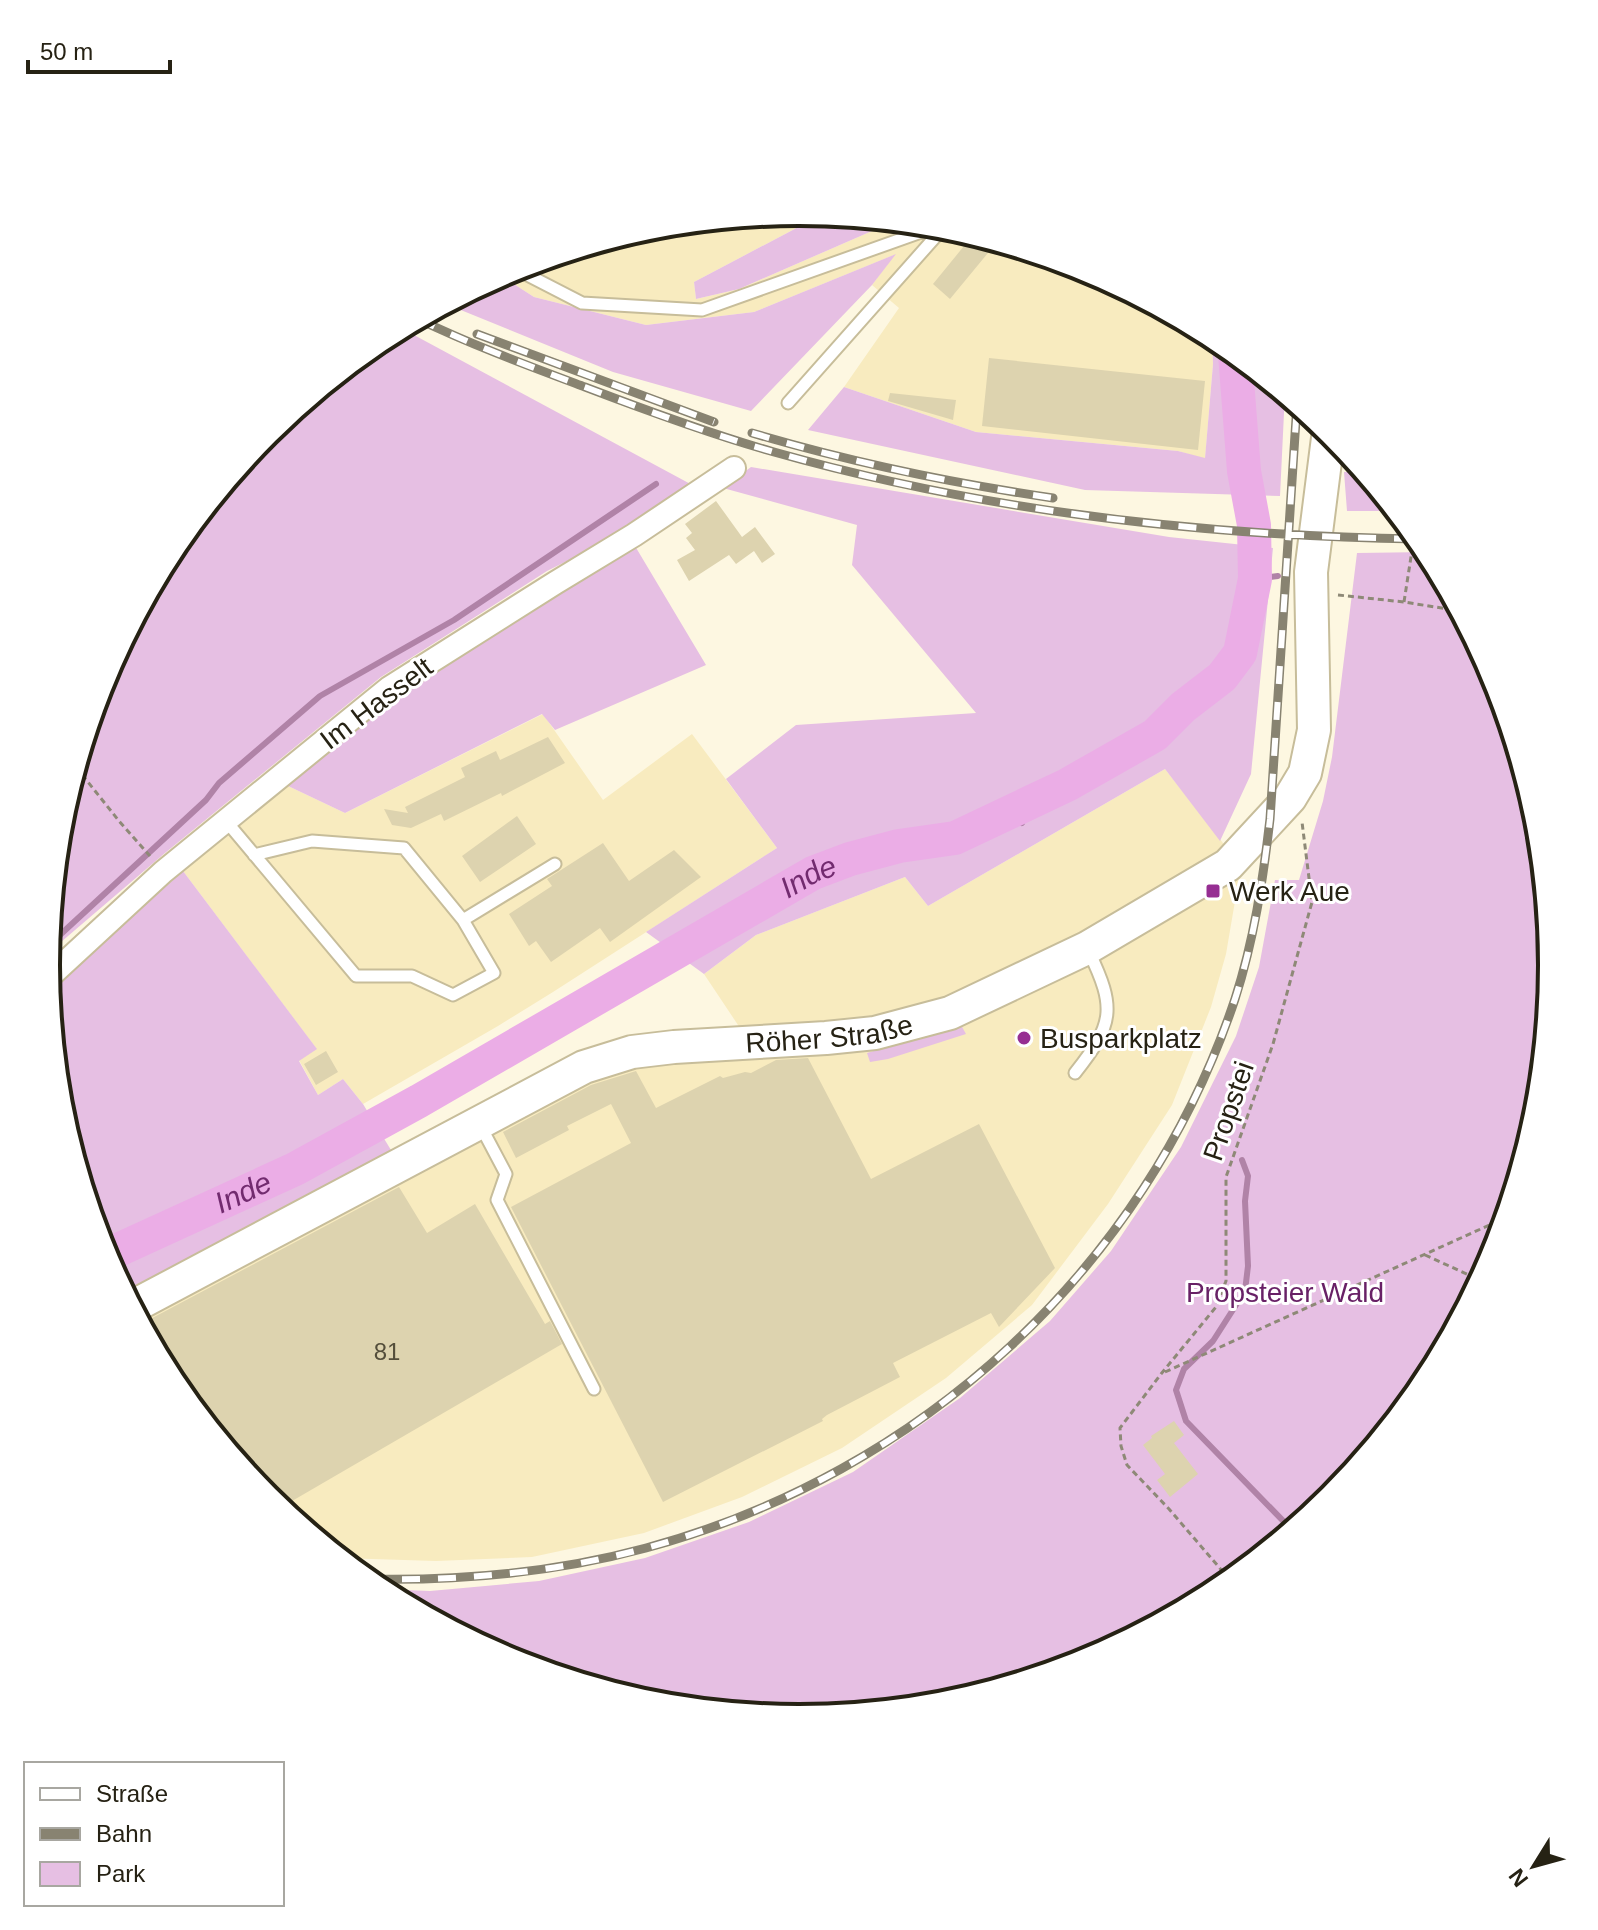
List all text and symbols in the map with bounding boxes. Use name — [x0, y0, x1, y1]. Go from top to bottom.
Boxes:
scale bar — [28, 24, 170, 74]
text: 50 m — [40, 38, 93, 65]
street label: Im Hasselt — [314, 651, 439, 756]
water label: Inde — [774, 849, 841, 904]
place label: Werk Aue — [1229, 876, 1350, 907]
marker: Werk Aue — [1204, 882, 1222, 900]
street label: Röher Straße — [745, 1009, 916, 1059]
place label: Busparkplatz — [1040, 1023, 1202, 1054]
marker: Busparkplatz — [1015, 1029, 1033, 1047]
street label: Propstei — [1197, 1058, 1260, 1165]
water label: Inde — [210, 1165, 276, 1219]
park label: Propsteier Wald — [1186, 1277, 1384, 1308]
house number: 81 — [374, 1338, 400, 1365]
legend — [24, 1762, 284, 1906]
text: Straße — [96, 1780, 168, 1807]
text: Bahn — [96, 1820, 152, 1847]
north arrow — [1494, 1826, 1574, 1906]
text: Park — [96, 1860, 146, 1887]
text: N — [1504, 1864, 1533, 1892]

